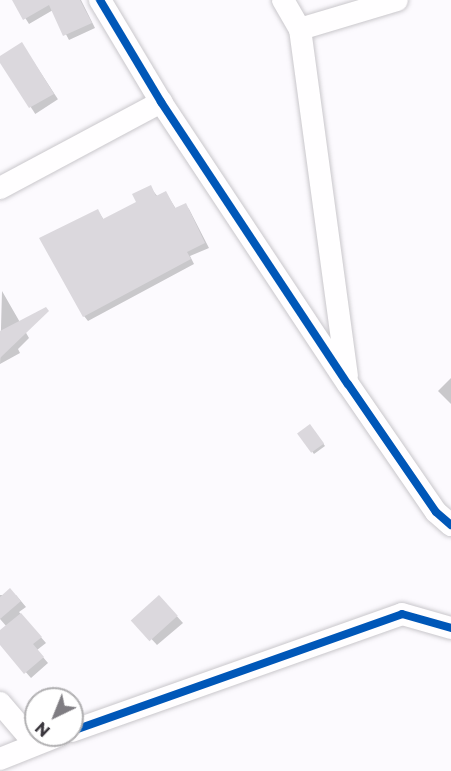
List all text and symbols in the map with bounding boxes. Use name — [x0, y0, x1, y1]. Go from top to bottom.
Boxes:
north arrow — [24, 687, 84, 747]
text: N — [32, 718, 54, 740]

